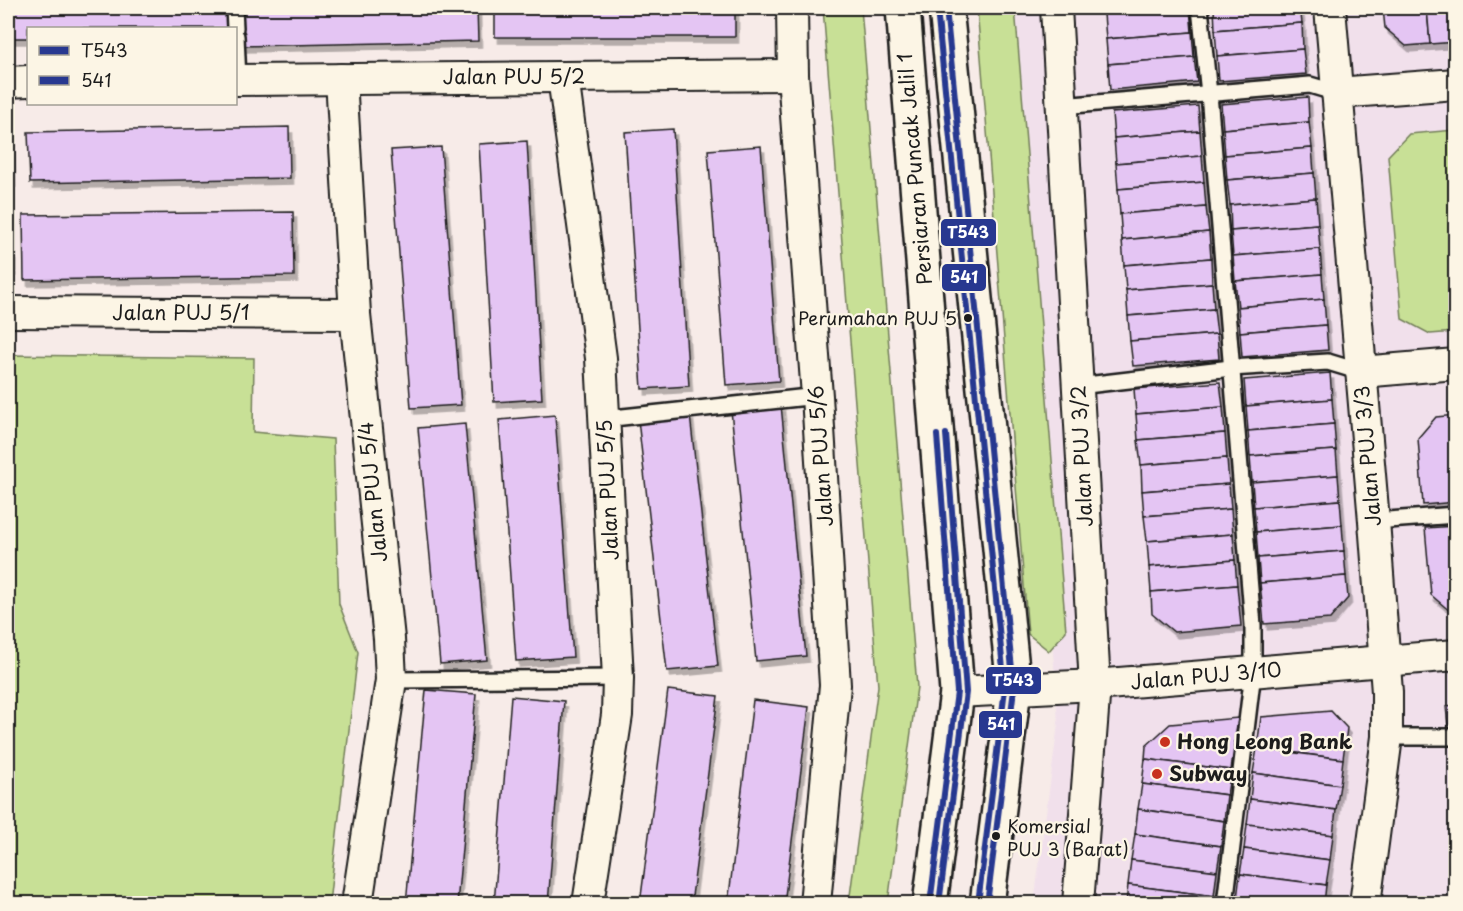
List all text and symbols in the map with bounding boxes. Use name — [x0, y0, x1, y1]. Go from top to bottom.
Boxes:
legend — [27, 27, 237, 105]
text: T543 — [81, 36, 128, 63]
street label: Persiaran Puncak Jalil 1 — [889, 52, 939, 286]
street label: Jalan PUJ 5/2 — [443, 61, 585, 91]
text: 541 — [81, 66, 111, 93]
line badge: T543 — [940, 218, 997, 247]
text: T543 — [947, 219, 989, 243]
line badge: 541 — [941, 263, 987, 292]
text: 541 — [950, 264, 978, 288]
street label: Jalan PUJ 5/1 — [112, 297, 250, 327]
place label: Perumahan PUJ 5 — [798, 304, 957, 331]
marker: Perumahan PUJ 5 — [962, 312, 974, 324]
street label: Jalan PUJ 3/2 — [1062, 384, 1100, 528]
street label: Jalan PUJ 5/6 — [800, 385, 840, 528]
street label: Jalan PUJ 3/3 — [1346, 385, 1388, 528]
street label: Jalan PUJ 5/5 — [588, 419, 626, 561]
street label: Jalan PUJ 5/4 — [350, 420, 394, 564]
street label: Jalan PUJ 3/10 — [1129, 653, 1283, 697]
line badge: T543 — [985, 666, 1042, 695]
text: T543 — [992, 667, 1034, 691]
line badge: 541 — [978, 710, 1023, 739]
text: 541 — [987, 711, 1015, 735]
place label: Hong Leong Bank — [1177, 726, 1353, 756]
marker: Hong Leong Bank — [1158, 735, 1172, 749]
place label: Subway — [1169, 758, 1247, 788]
marker: Subway — [1150, 767, 1164, 781]
place label: Komersial PUJ 3 (Barat) — [1007, 812, 1129, 862]
marker: Komersial PUJ 3 (Barat) — [990, 830, 1002, 842]

